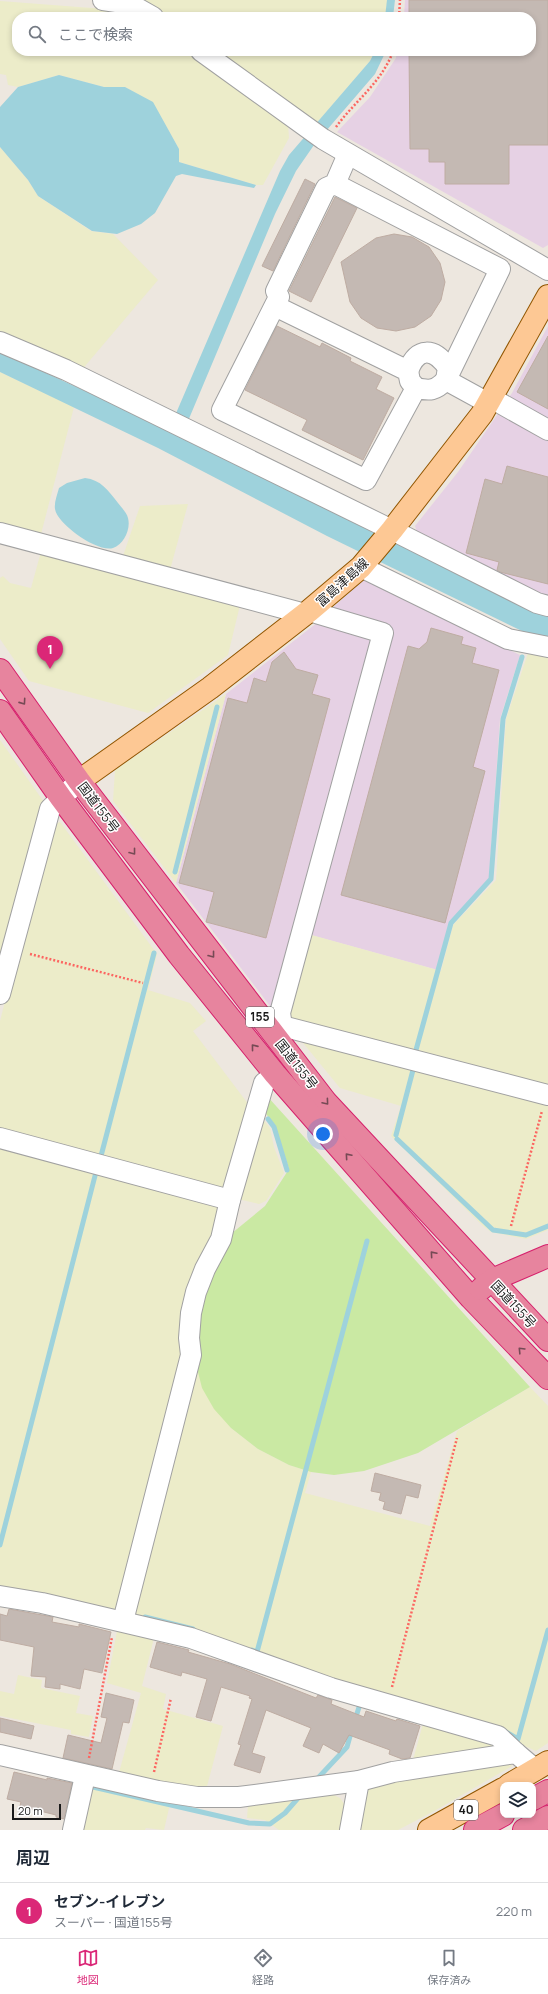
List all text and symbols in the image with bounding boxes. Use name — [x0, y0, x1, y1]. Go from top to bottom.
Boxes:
search box — [12, 12, 536, 56]
icon: search — [26, 23, 48, 45]
text: ここで検索 — [58, 24, 133, 45]
street label: 富島津島線 — [312, 554, 372, 610]
pin: 1 — [37, 636, 63, 669]
one-way arrow — [18, 698, 26, 705]
street label: 国道155号 — [74, 778, 124, 836]
one-way arrow — [128, 847, 135, 854]
one-way arrow — [208, 950, 215, 957]
road number: 155 — [246, 1007, 274, 1027]
street label: 国道155号 — [272, 1035, 322, 1093]
one-way arrow — [251, 1045, 258, 1052]
one-way arrow — [322, 1097, 329, 1104]
your location — [313, 1124, 333, 1144]
one-way arrow — [345, 1154, 352, 1161]
one-way arrow — [431, 1252, 438, 1259]
street label: 国道155号 — [487, 1276, 541, 1332]
one-way arrow — [518, 1347, 526, 1355]
map controls — [500, 1782, 536, 1818]
button: layers — [500, 1782, 536, 1818]
road number: 40 — [454, 1800, 478, 1820]
scale bar — [12, 1802, 61, 1821]
text: 20 m — [18, 1803, 43, 1818]
text: 周辺 — [16, 1846, 50, 1869]
text: セブン-イレブン — [54, 1891, 165, 1912]
text: 1 — [26, 1902, 32, 1920]
text: 220 m — [496, 1902, 532, 1920]
text: スーパー · 国道155号 — [54, 1913, 173, 1931]
tab: 地図 — [77, 1947, 99, 1987]
tab: 経路 — [252, 1947, 274, 1987]
tab: 保存済み — [427, 1947, 471, 1987]

